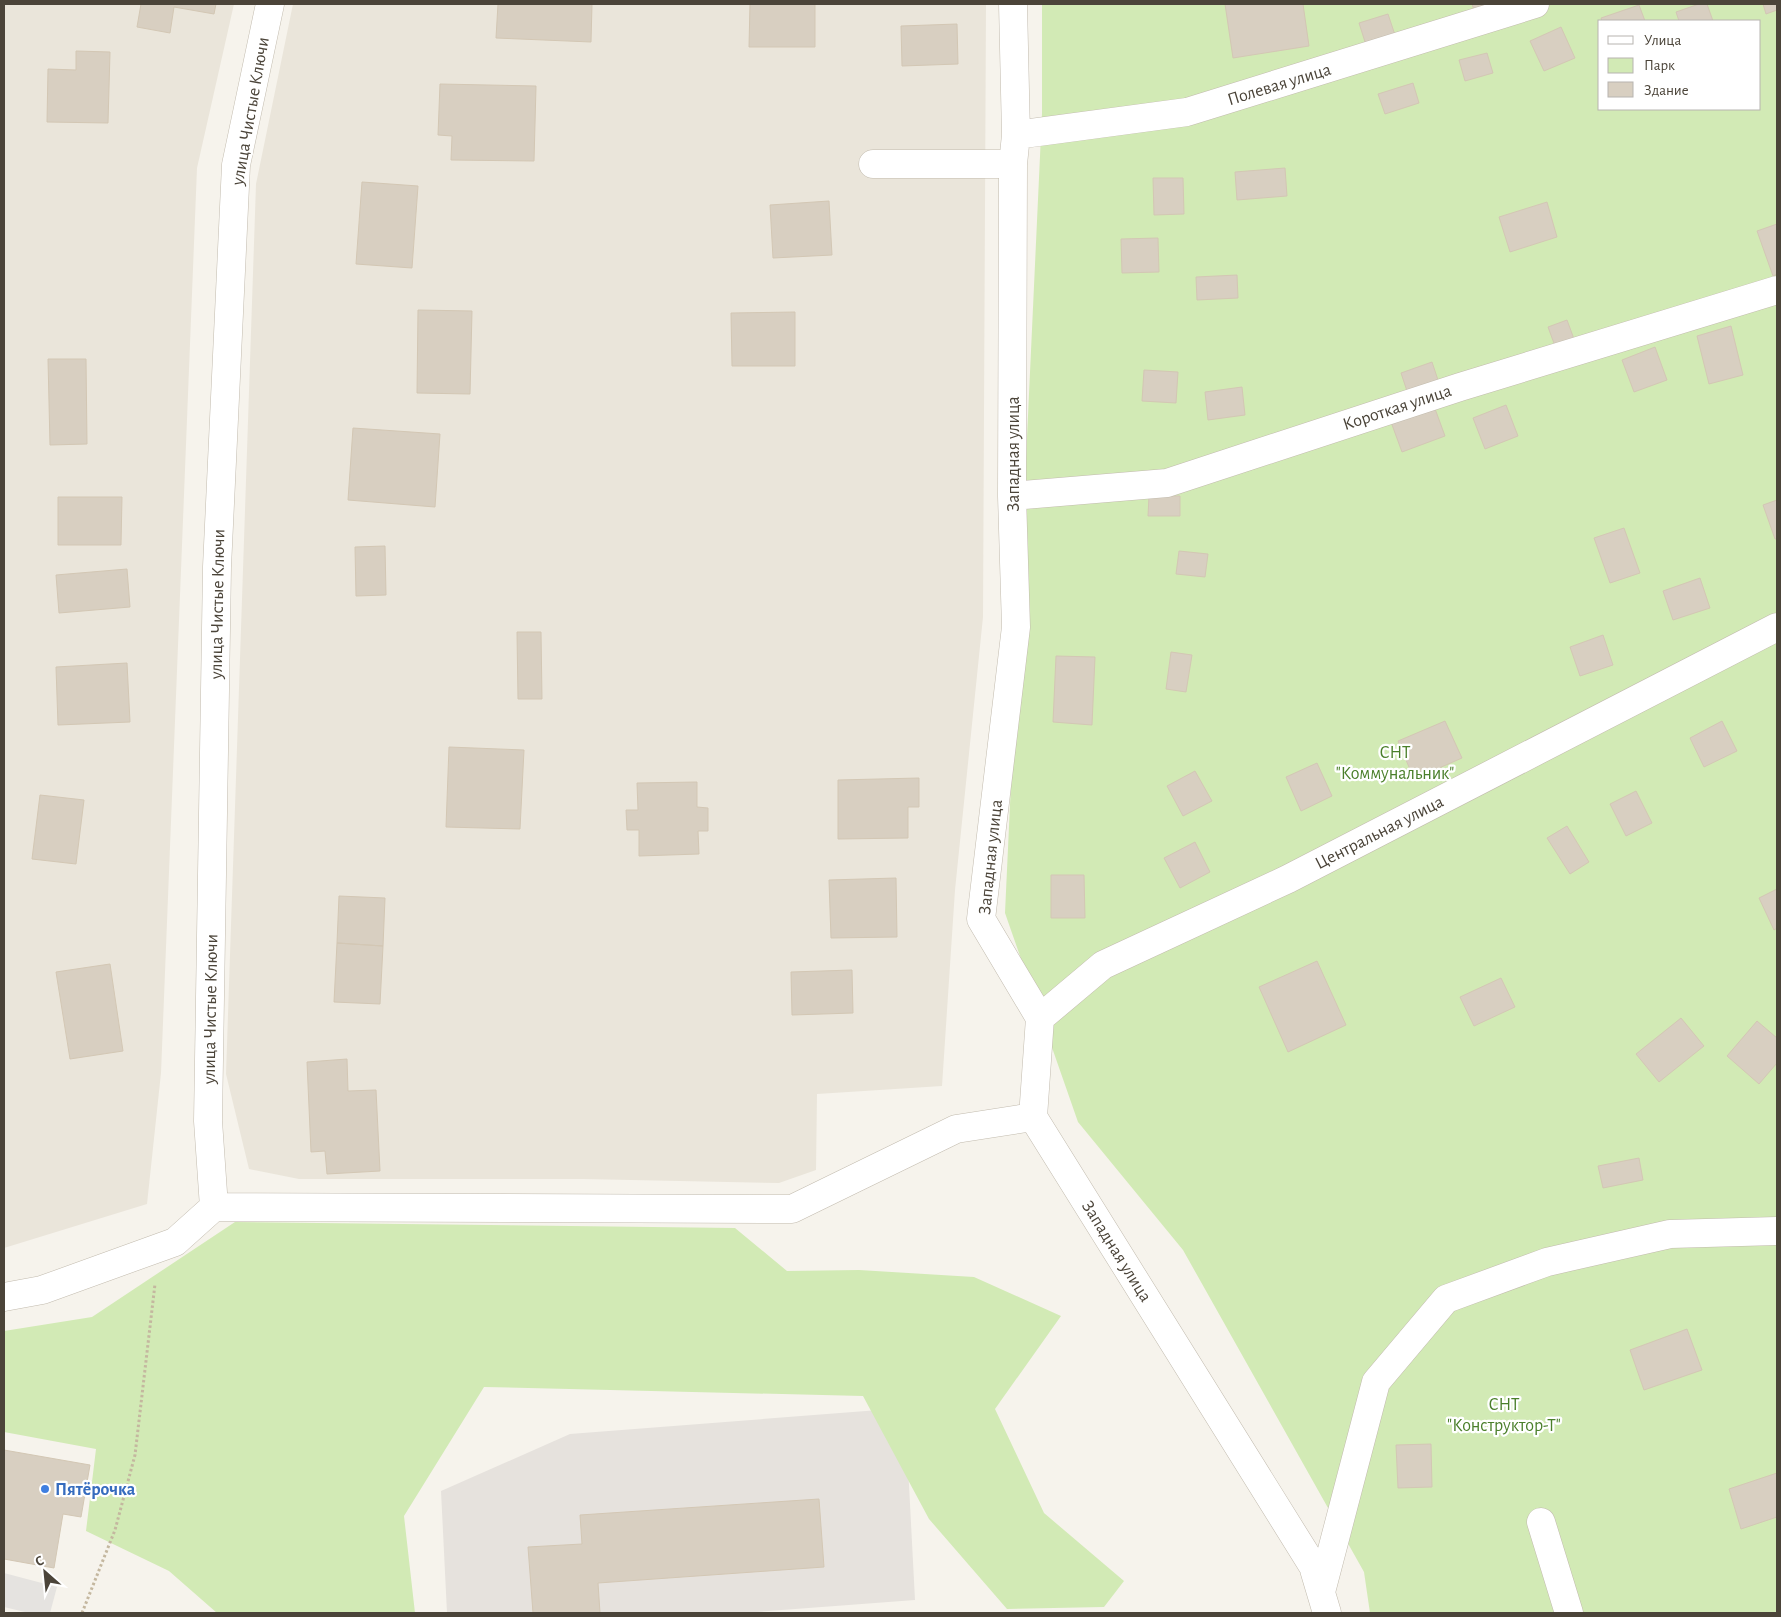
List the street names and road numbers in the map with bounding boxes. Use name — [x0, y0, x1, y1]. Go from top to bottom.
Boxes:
street label: улица Чистые Ключи — [229, 36, 273, 188]
street label: Полевая улица — [1225, 61, 1333, 109]
street label: Короткая улица — [1341, 382, 1454, 434]
street label: Западная улица — [1005, 396, 1023, 512]
street label: улица Чистые Ключи — [208, 529, 228, 680]
street label: Центральная улица — [1312, 793, 1447, 873]
street label: Западная улица — [976, 799, 1006, 916]
street label: улица Чистые Ключи — [201, 934, 221, 1085]
street label: Западная улица — [1078, 1198, 1154, 1305]

